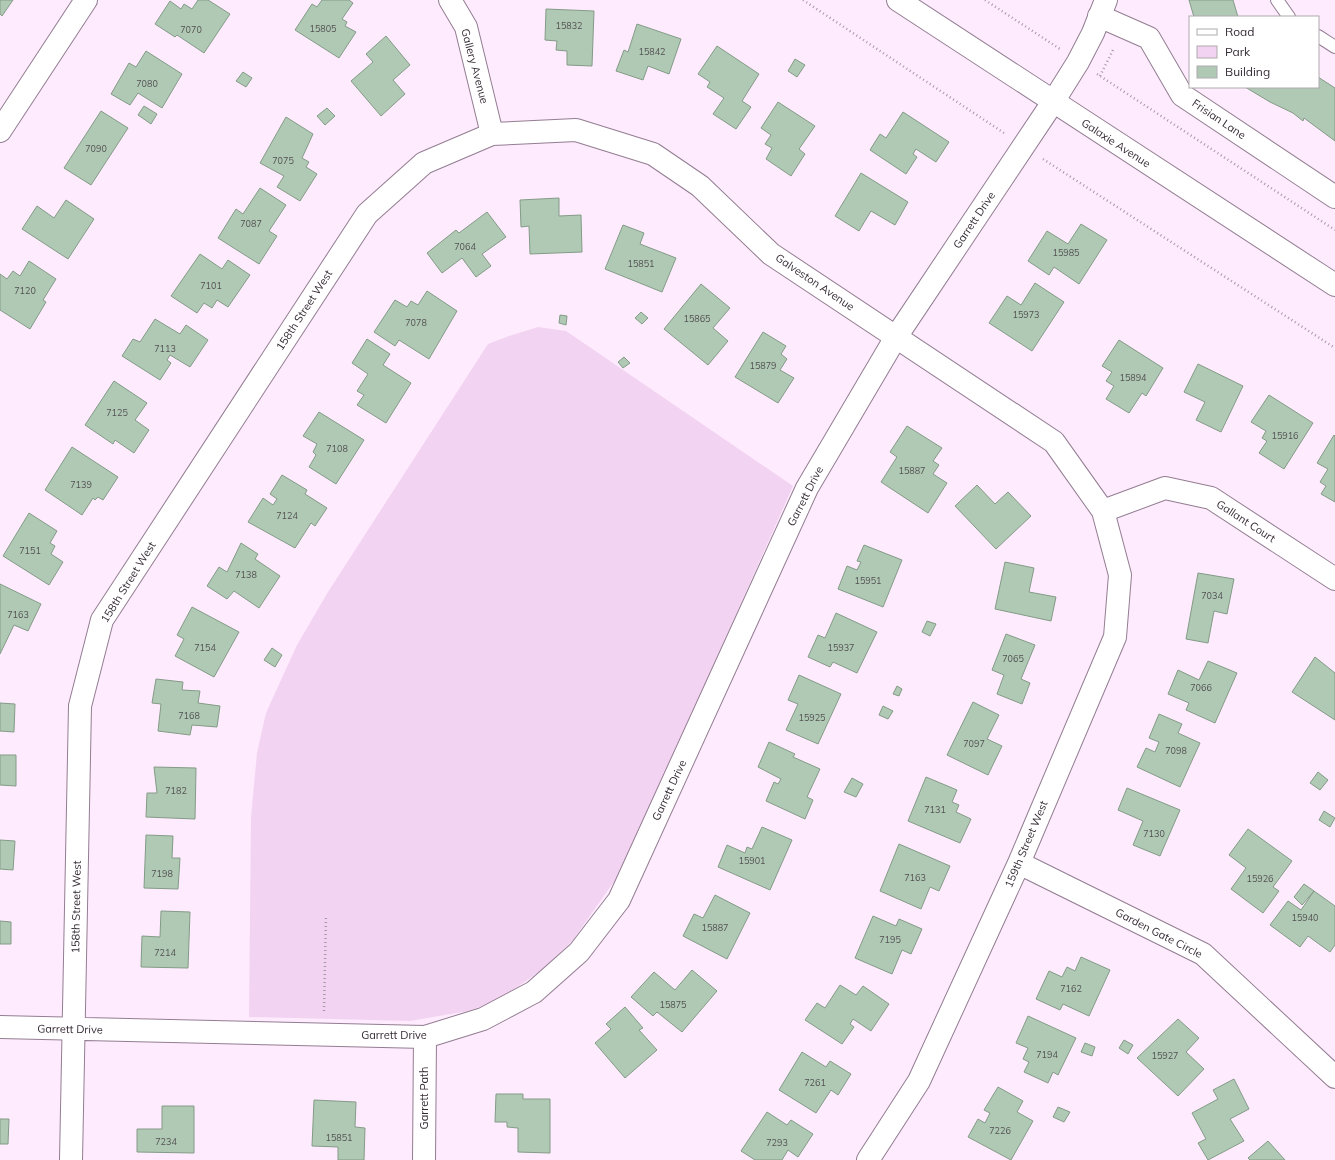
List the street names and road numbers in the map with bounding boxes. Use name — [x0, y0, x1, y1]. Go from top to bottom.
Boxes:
street label: Gallery Avenue — [458, 27, 492, 105]
street label: Frisian Lane — [1190, 96, 1249, 142]
street label: Galaxie Avenue — [1079, 115, 1153, 171]
street label: Garrett Drive — [950, 189, 998, 251]
street label: Galveston Avenue — [773, 250, 857, 314]
street label: 158th Street West — [273, 267, 335, 353]
street label: Garrett Drive — [784, 464, 826, 528]
street label: Gallant Court — [1214, 497, 1278, 545]
street label: 158th Street West — [97, 539, 159, 625]
street label: Garrett Drive — [649, 757, 689, 823]
street label: 159th Street West — [1001, 798, 1051, 890]
street label: 158th Street West — [68, 860, 84, 954]
street label: Garden Gate Circle — [1113, 905, 1205, 961]
street label: Garrett Drive — [37, 1021, 103, 1037]
street label: Garrett Drive — [361, 1028, 427, 1042]
street label: Garrett Path — [417, 1067, 431, 1129]

